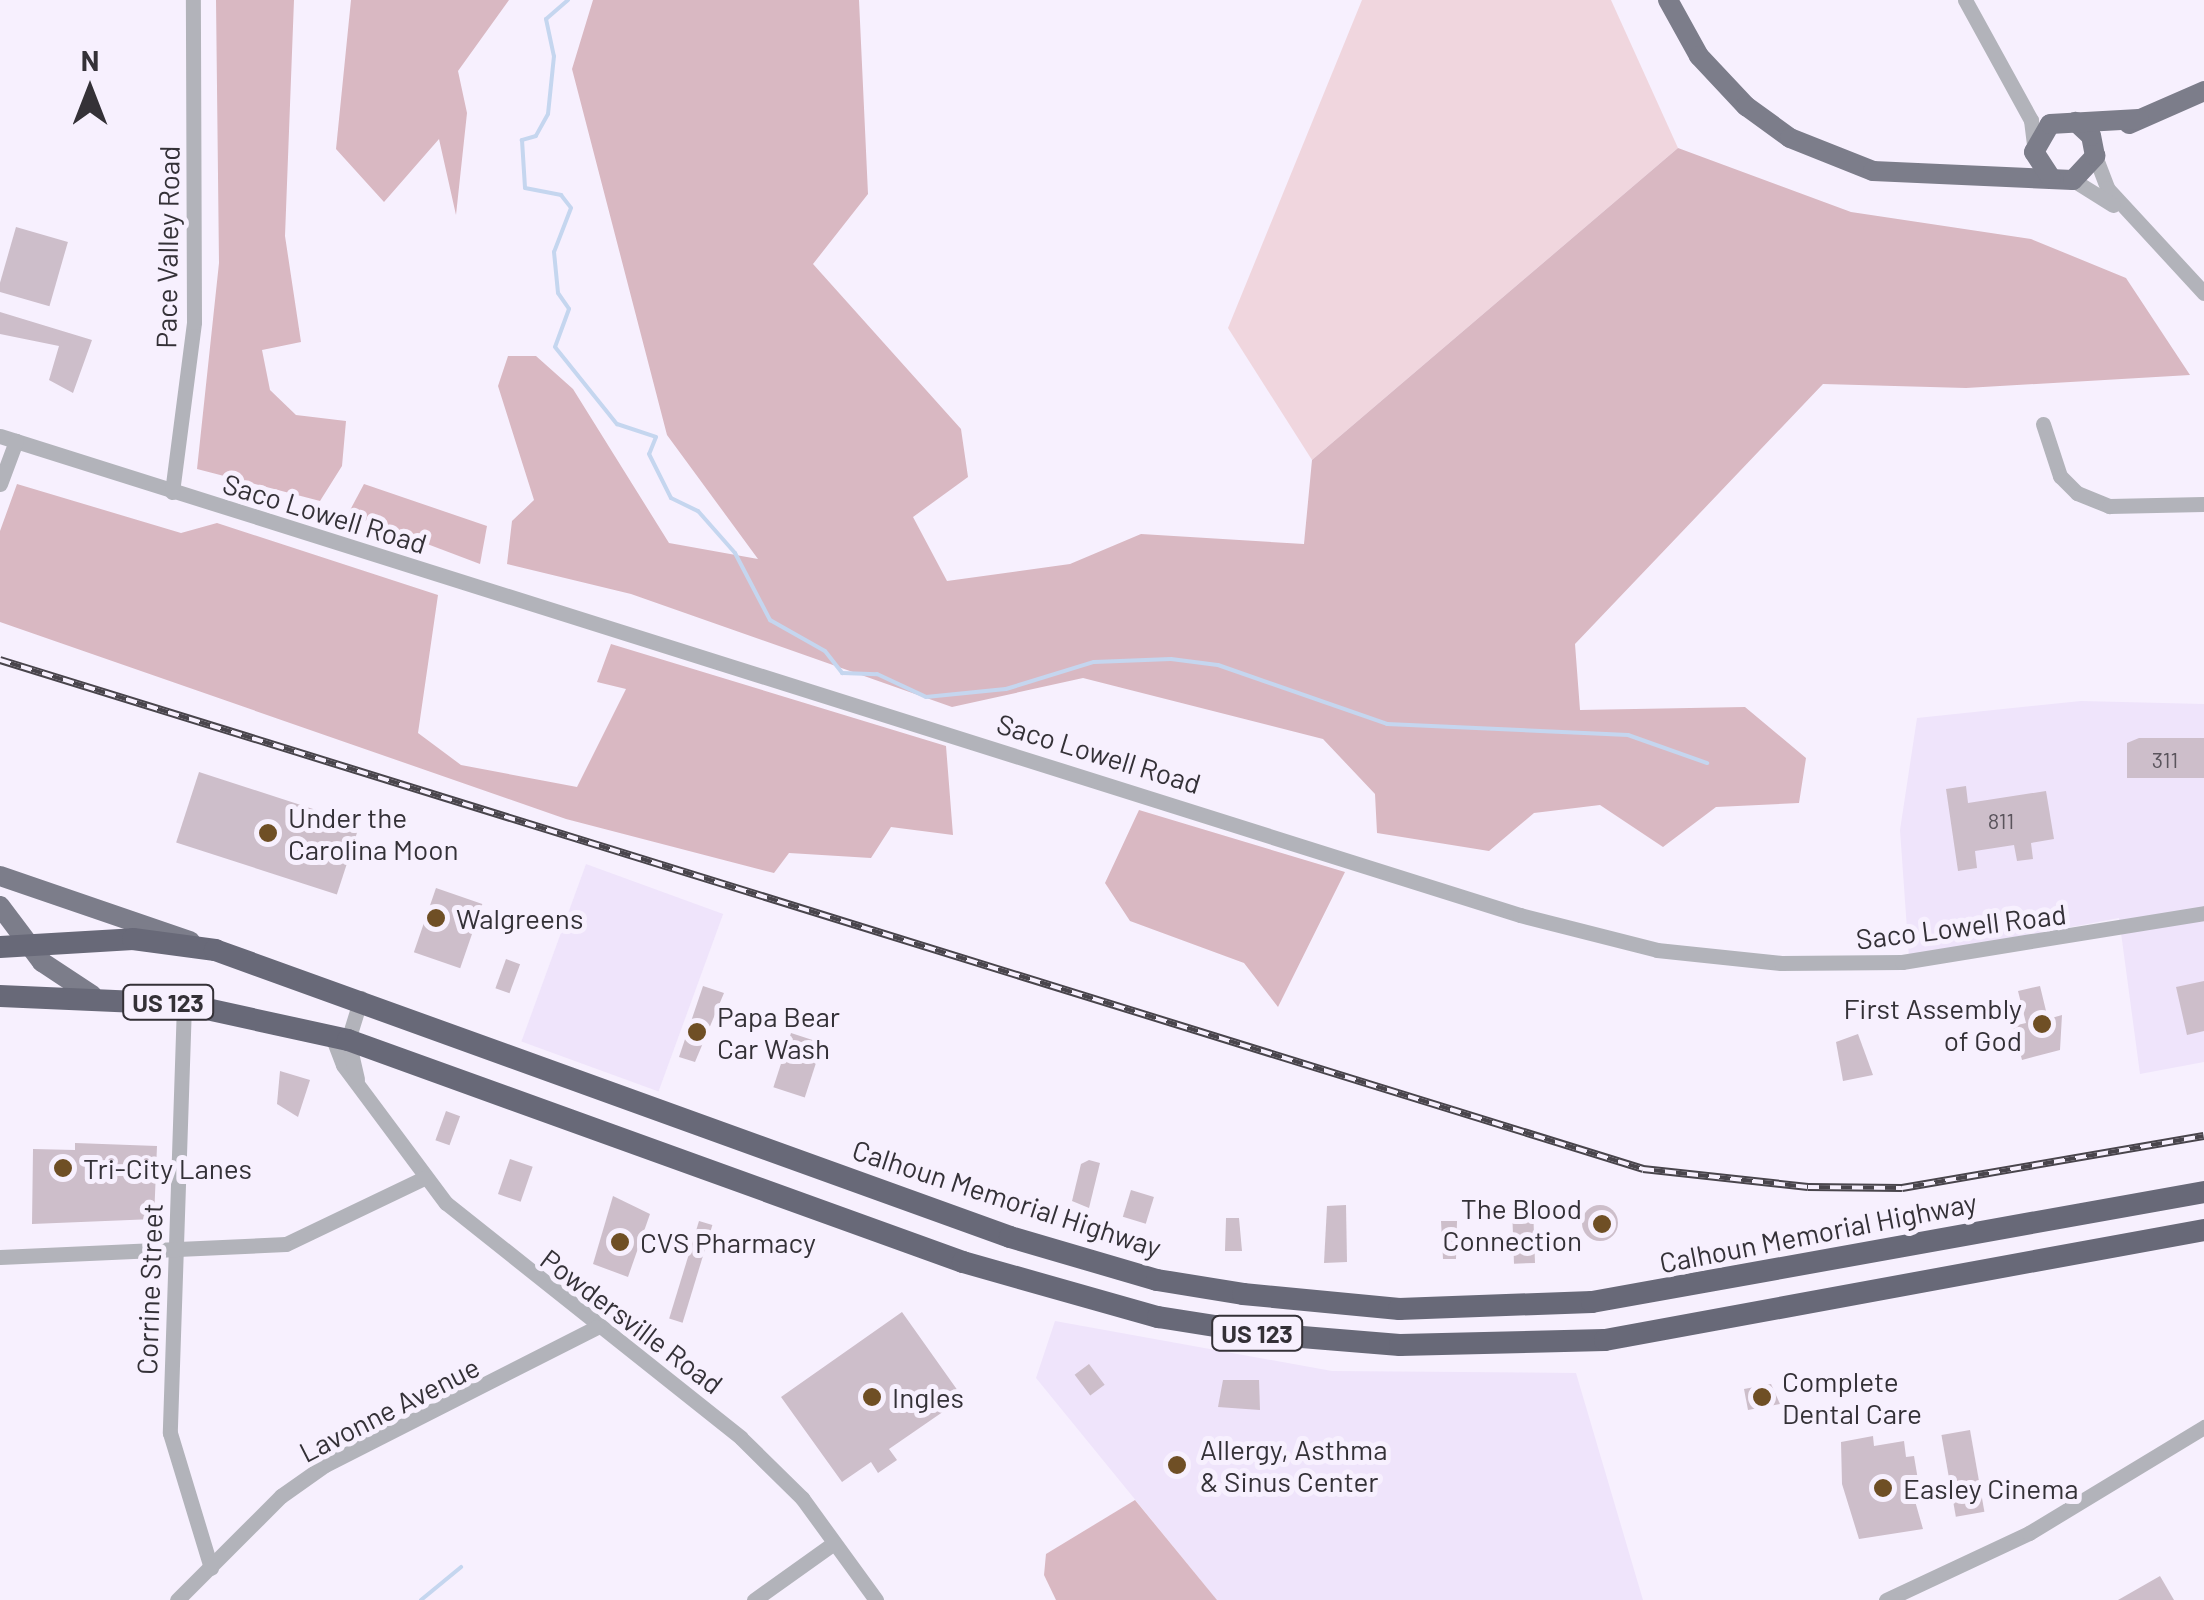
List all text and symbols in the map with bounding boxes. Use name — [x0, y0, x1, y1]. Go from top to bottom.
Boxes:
north arrow — [40, 40, 140, 140]
text: N — [81, 43, 99, 77]
street label: Pace Valley Road — [148, 145, 186, 349]
street label: Saco Lowell Road — [219, 466, 431, 560]
street label: Saco Lowell Road — [993, 706, 1205, 800]
house number: 311 — [2152, 747, 2178, 773]
place label: Under the Carolina Moon — [288, 800, 459, 866]
house number: 811 — [1988, 808, 2014, 834]
marker: Under the Carolina Moon — [257, 822, 279, 844]
street label: Saco Lowell Road — [1854, 896, 2068, 956]
place label: Walgreens — [456, 901, 583, 935]
marker: Walgreens — [425, 907, 447, 929]
road number: US 123 — [120, 982, 216, 1022]
place label: First Assembly of God — [1843, 991, 2022, 1057]
place label: Papa Bear Car Wash — [717, 999, 840, 1065]
marker: First Assembly of God — [2031, 1013, 2053, 1035]
marker: Papa Bear Car Wash — [686, 1021, 708, 1043]
street label: Calhoun Memorial Highway — [848, 1132, 1166, 1264]
place label: Tri-City Lanes — [83, 1151, 252, 1185]
marker: Tri-City Lanes — [52, 1157, 74, 1179]
street label: Calhoun Memorial Highway — [1657, 1185, 1979, 1279]
place label: The Blood Connection — [1443, 1191, 1582, 1257]
street label: Corrine Street — [129, 1203, 169, 1375]
marker: The Blood Connection — [1591, 1213, 1613, 1235]
place label: CVS Pharmacy — [640, 1225, 816, 1259]
marker: CVS Pharmacy — [609, 1231, 631, 1253]
street label: Powdersville Road — [534, 1242, 730, 1400]
road number: US 123 — [1210, 1313, 1304, 1353]
street label: Lavonne Avenue — [293, 1349, 485, 1469]
place label: Complete Dental Care — [1782, 1364, 1922, 1430]
place label: Ingles — [892, 1380, 964, 1414]
marker: Ingles — [861, 1386, 883, 1408]
marker: Complete Dental Care — [1751, 1386, 1773, 1408]
place label: Allergy, Asthma & Sinus Center — [1200, 1432, 1387, 1498]
marker: Allergy, Asthma & Sinus Center — [1164, 1452, 1190, 1478]
place label: Easley Cinema — [1903, 1471, 2079, 1505]
marker: Easley Cinema — [1872, 1477, 1894, 1499]

